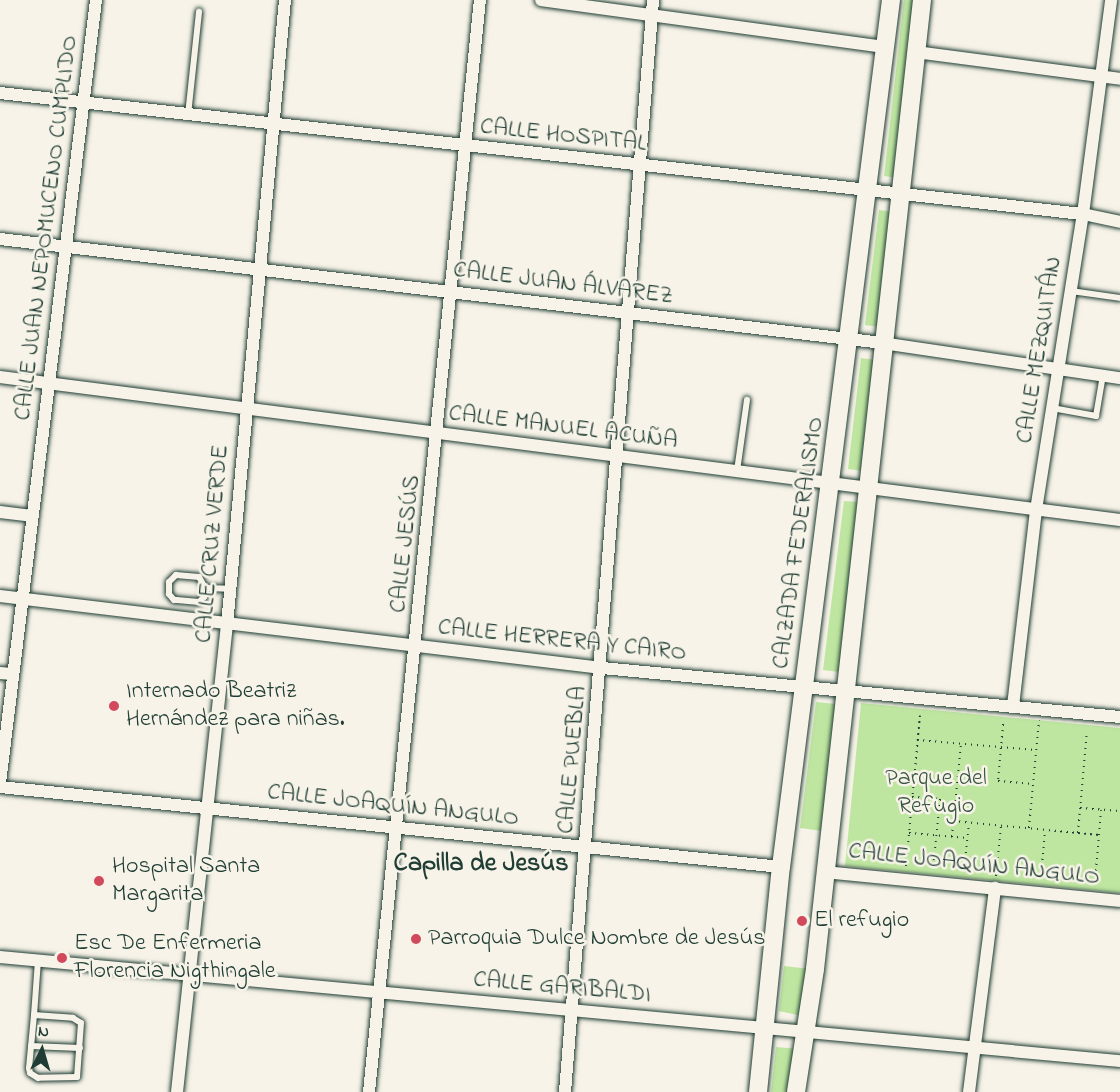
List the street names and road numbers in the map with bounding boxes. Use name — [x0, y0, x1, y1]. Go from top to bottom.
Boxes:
street label: CALLE JUAN NEPOMUCENO CUMPLIDO — [9, 34, 85, 422]
street label: CALLE HOSPITAL — [479, 113, 647, 159]
street label: CALLE MEZQUITÁN — [1011, 254, 1069, 446]
street label: CALLE JUAN ÁLVAREZ — [451, 256, 675, 312]
street label: CALLE MANUEL ACUÑA — [447, 400, 679, 456]
street label: CALZADA FEDERALISMO — [767, 415, 831, 671]
street label: CALLE CRUZ VERDE — [190, 444, 236, 644]
street label: CALLE JESÚS — [384, 474, 428, 614]
street label: CALLE HERRERA Y CAIRO — [436, 614, 688, 668]
street label: CALLE PUEBLA — [552, 685, 594, 835]
street label: CALLE JOAQUÍN ANGULO — [266, 778, 520, 834]
street label: CALLE JOAQUÍN ANGULO — [847, 837, 1101, 893]
street label: CALLE GARIBALDI — [472, 966, 652, 1010]

